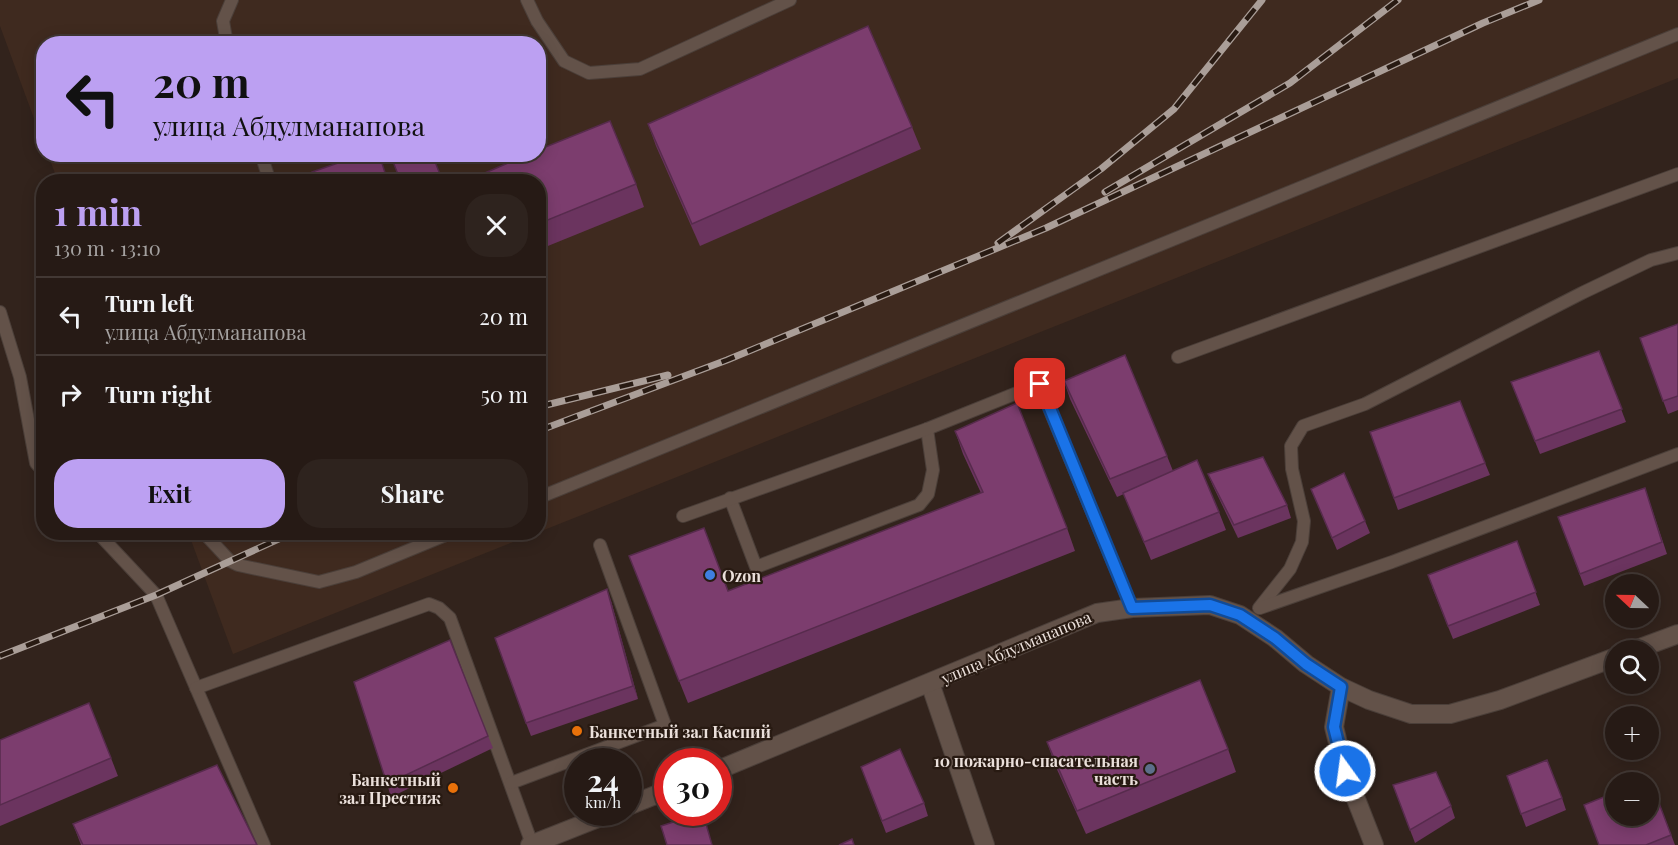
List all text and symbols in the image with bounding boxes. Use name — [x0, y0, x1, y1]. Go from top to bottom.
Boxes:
text: 20 m — [153, 53, 250, 109]
icon: left — [54, 60, 132, 138]
text: улица Абдулманапова — [153, 107, 425, 143]
text: 1 min — [54, 187, 142, 235]
button: close — [465, 194, 528, 257]
text: 130 m · 13:10 — [54, 234, 161, 261]
text: Turn left — [105, 288, 194, 318]
icon: left — [54, 300, 87, 333]
text: 20 m — [479, 301, 528, 331]
text: улица Абдулманапова — [105, 318, 306, 345]
pin — [1014, 358, 1065, 409]
icon: arrive — [1023, 367, 1056, 400]
icon: right — [54, 378, 87, 411]
text: Turn right — [105, 379, 211, 409]
text: 50 m — [481, 379, 528, 409]
button: Exit — [54, 459, 285, 528]
button: Share — [297, 459, 528, 528]
place label: Ozon — [722, 565, 761, 586]
marker: Ozon — [703, 568, 717, 582]
north arrow — [1605, 574, 1659, 628]
map controls — [1605, 574, 1659, 826]
street label: улица Абдулманапова — [937, 606, 1094, 689]
button: search — [1605, 640, 1659, 694]
button: + — [1605, 706, 1659, 760]
place label: Банкетный зал Каспий — [589, 721, 772, 742]
marker: Банкетный зал Каспий — [570, 724, 584, 738]
position arrow — [1313, 739, 1377, 803]
speed limit sign: 30 — [654, 748, 732, 826]
place label: 10 пожарно-спасательная часть — [934, 750, 1138, 789]
text: 24 — [587, 760, 619, 800]
marker: 10 пожарно-спасательная часть — [1143, 762, 1157, 776]
place label: Банкетный зал Престиж — [339, 769, 442, 808]
button: − — [1605, 772, 1659, 826]
marker: Банкетный зал Престиж — [446, 781, 460, 795]
text: km/h — [585, 792, 621, 812]

